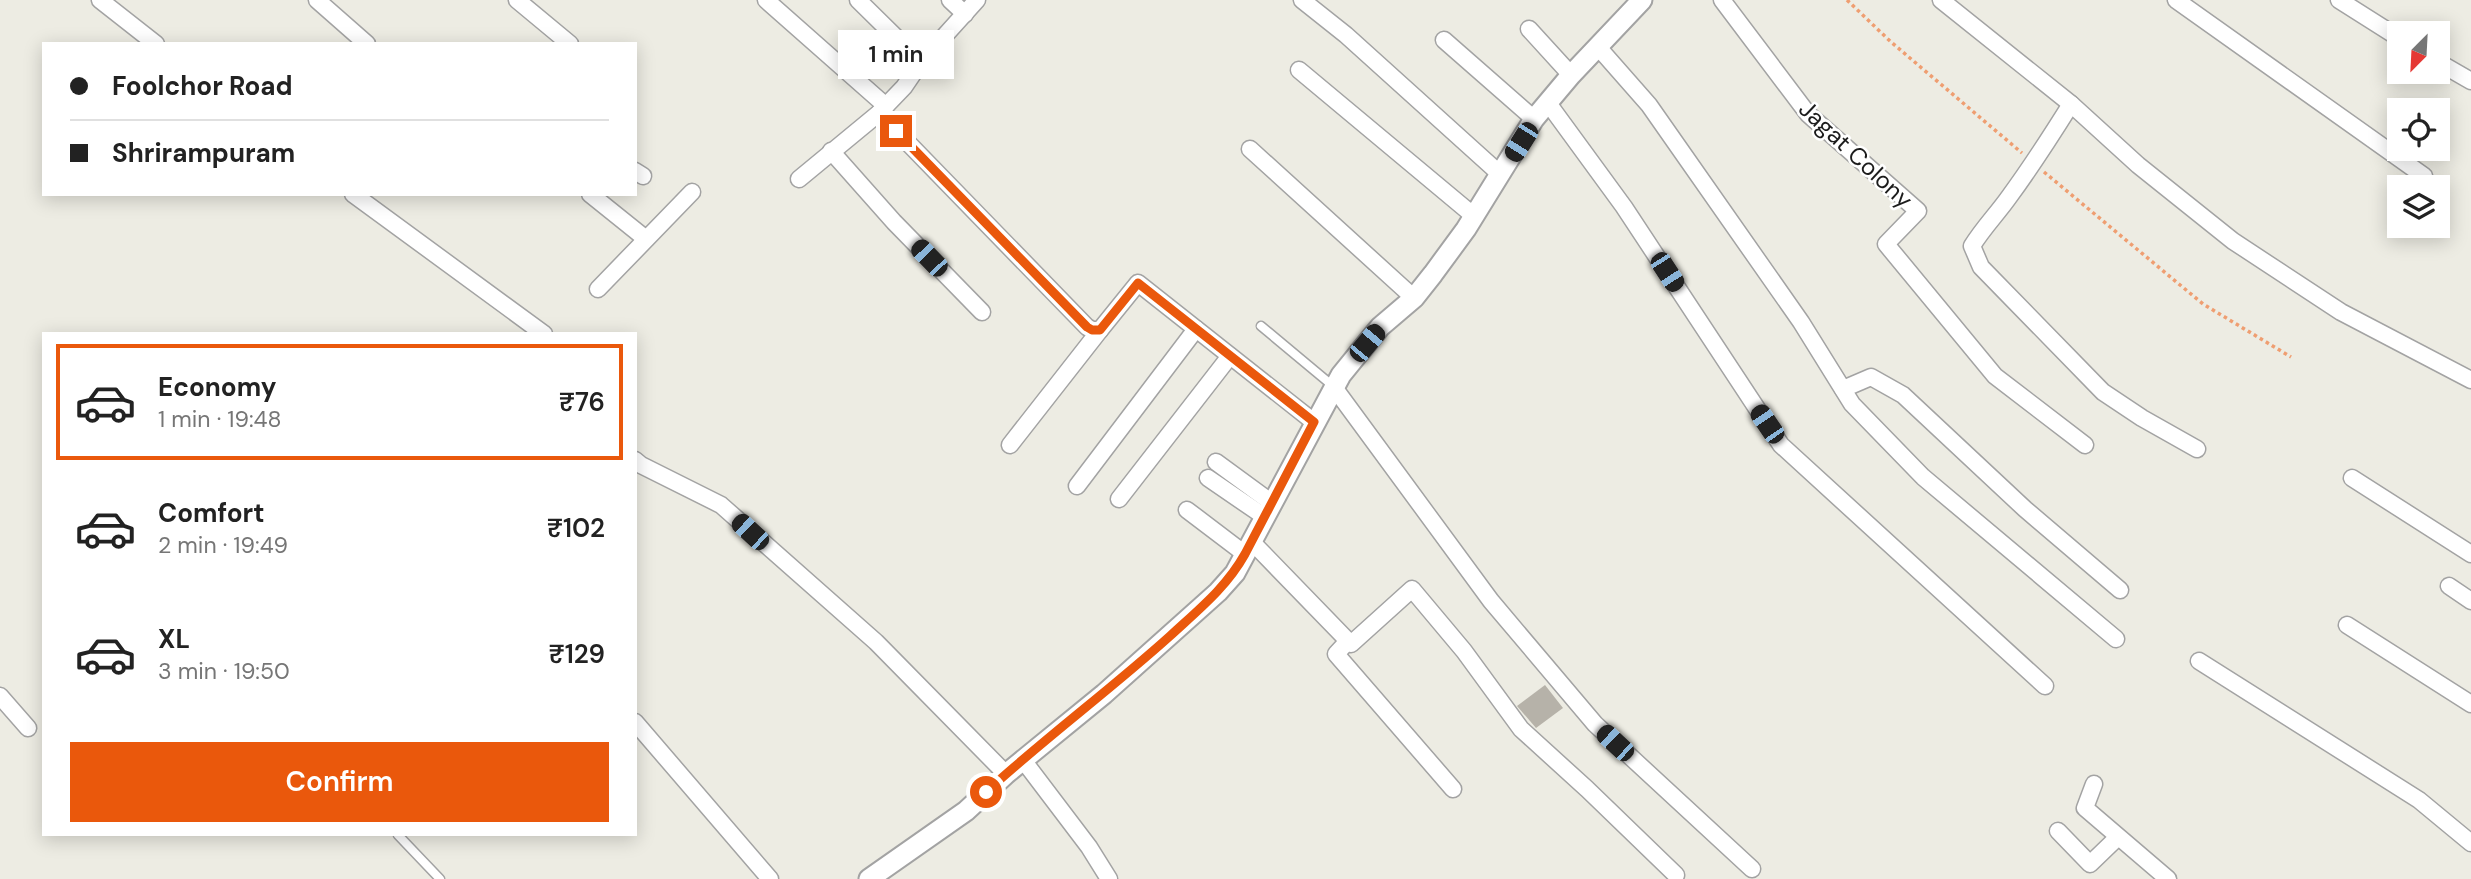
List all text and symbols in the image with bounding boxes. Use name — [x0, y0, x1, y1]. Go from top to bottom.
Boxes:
north arrow — [2387, 21, 2450, 84]
map controls — [2387, 21, 2450, 238]
callout: 1 min — [838, 30, 954, 78]
text: 1 min — [869, 39, 923, 69]
text: Foolchor Road — [112, 69, 293, 103]
street label: Jagat Colony — [1792, 93, 1920, 215]
button: locate — [2387, 98, 2450, 161]
route end — [880, 115, 912, 147]
car — [1501, 119, 1542, 165]
text: Shrirampuram — [112, 136, 295, 170]
button: layers — [2387, 175, 2450, 238]
car — [907, 236, 952, 280]
car — [1647, 249, 1688, 295]
car — [1346, 320, 1389, 366]
text: Economy — [158, 370, 276, 404]
icon: car — [74, 371, 137, 434]
text: ₹76 — [559, 385, 605, 419]
car — [1747, 401, 1788, 447]
text: 1 min · 19:48 — [158, 404, 282, 434]
text: Comfort — [158, 496, 264, 530]
icon: car — [74, 497, 137, 560]
car — [728, 510, 773, 554]
text: ₹102 — [547, 511, 605, 545]
text: 2 min · 19:49 — [158, 530, 288, 560]
text: XL — [158, 622, 190, 656]
icon: car — [74, 623, 137, 686]
text: ₹129 — [548, 637, 605, 671]
text: 3 min · 19:50 — [158, 656, 290, 686]
car — [1593, 721, 1638, 765]
button: Confirm — [70, 742, 609, 822]
route start — [970, 776, 1002, 808]

